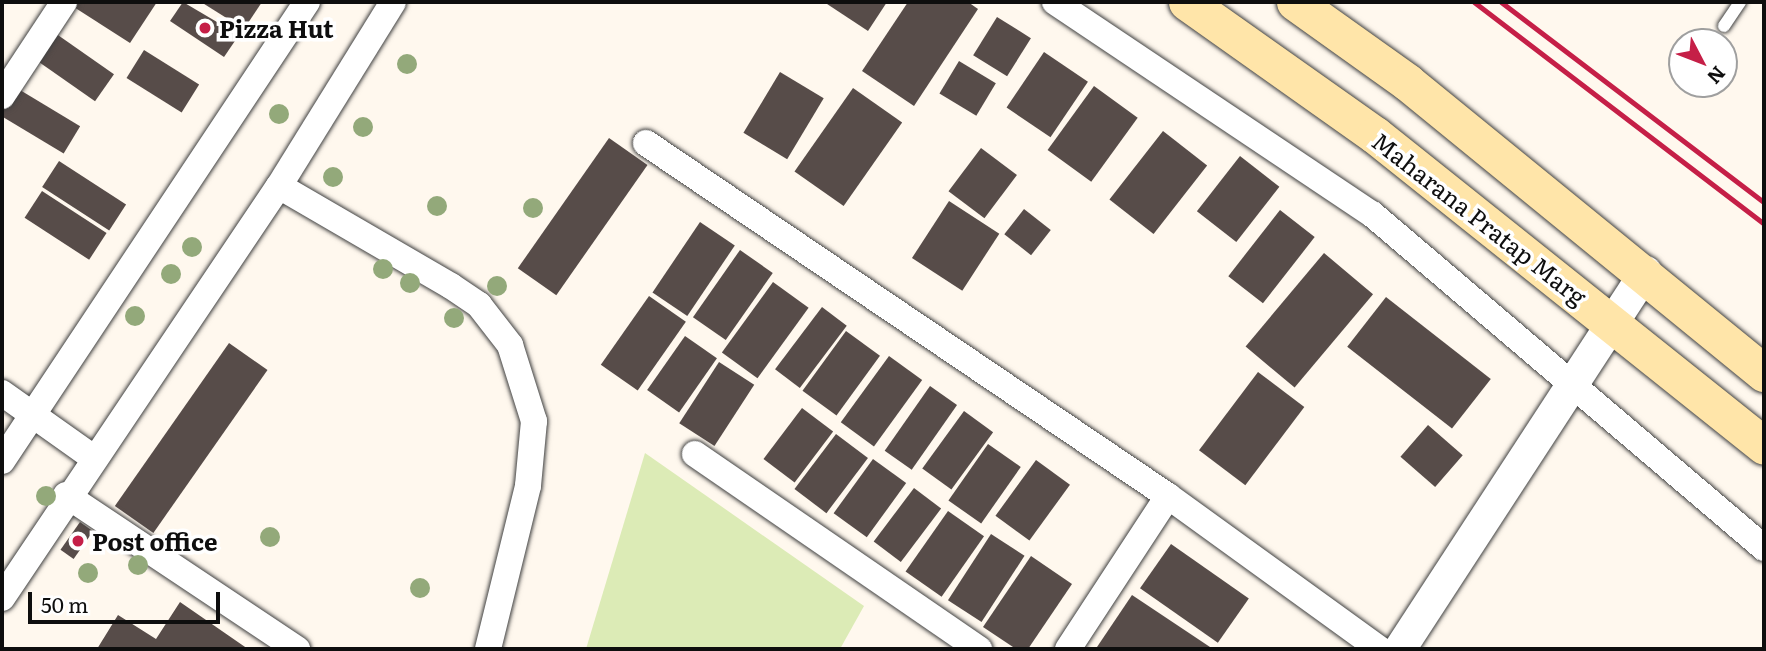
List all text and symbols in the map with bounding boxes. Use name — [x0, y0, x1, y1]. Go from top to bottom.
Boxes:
place label: Pizza Hut — [219, 14, 334, 42]
marker: Pizza Hut — [197, 20, 213, 36]
north arrow — [1668, 28, 1738, 98]
text: N — [1701, 60, 1733, 91]
street label: Maharana Pratap Marg — [1367, 126, 1593, 310]
place label: Post office — [92, 527, 218, 555]
marker: Post office — [70, 533, 86, 549]
scale bar — [32, 578, 224, 622]
text: 50 m — [41, 588, 88, 619]

